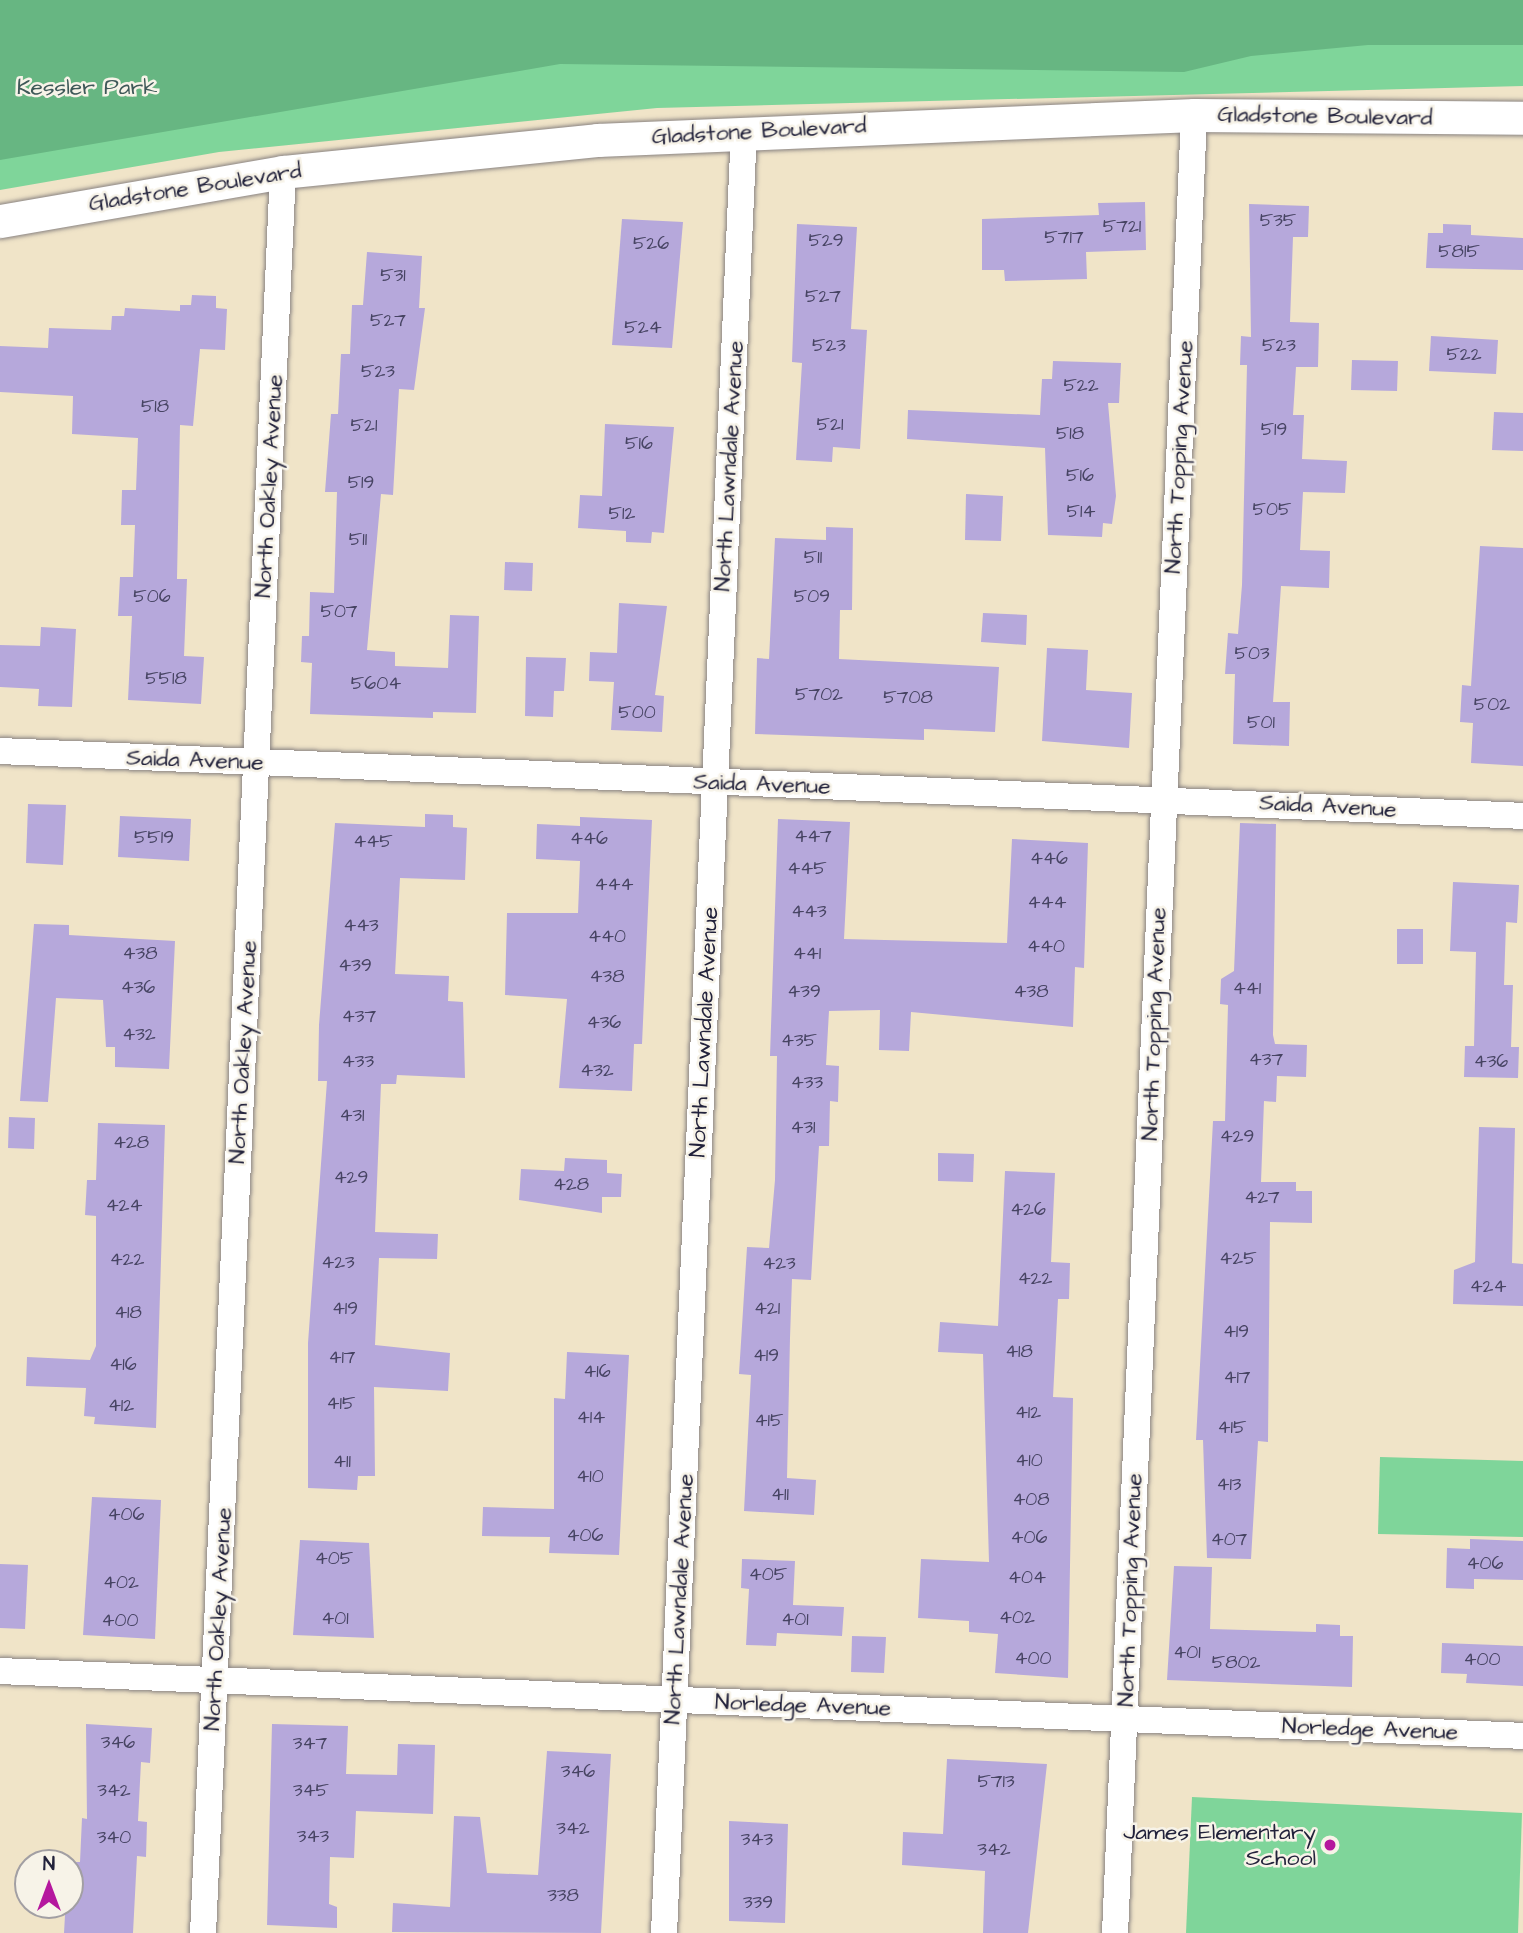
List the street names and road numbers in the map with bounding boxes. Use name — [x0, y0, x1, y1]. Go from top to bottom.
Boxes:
street label: Gladstone Boulevard — [1217, 100, 1433, 132]
street label: Gladstone Boulevard — [651, 112, 867, 150]
street label: Gladstone Boulevard — [87, 157, 303, 217]
street label: North Lawndale Avenue — [709, 340, 749, 592]
street label: North Topping Avenue — [1159, 340, 1199, 574]
street label: North Oakley Avenue — [249, 374, 289, 598]
street label: Saida Avenue — [126, 744, 264, 776]
street label: Saida Avenue — [693, 768, 831, 800]
street label: Saida Avenue — [1259, 789, 1397, 823]
street label: North Lawndale Avenue — [684, 906, 724, 1158]
street label: North Topping Avenue — [1136, 907, 1172, 1141]
street label: North Oakley Avenue — [223, 940, 263, 1164]
street label: North Lawndale Avenue — [659, 1473, 699, 1725]
street label: North Topping Avenue — [1112, 1473, 1148, 1707]
street label: North Oakley Avenue — [198, 1507, 238, 1731]
street label: Norledge Avenue — [715, 1688, 891, 1722]
street label: Norledge Avenue — [1282, 1712, 1458, 1746]

